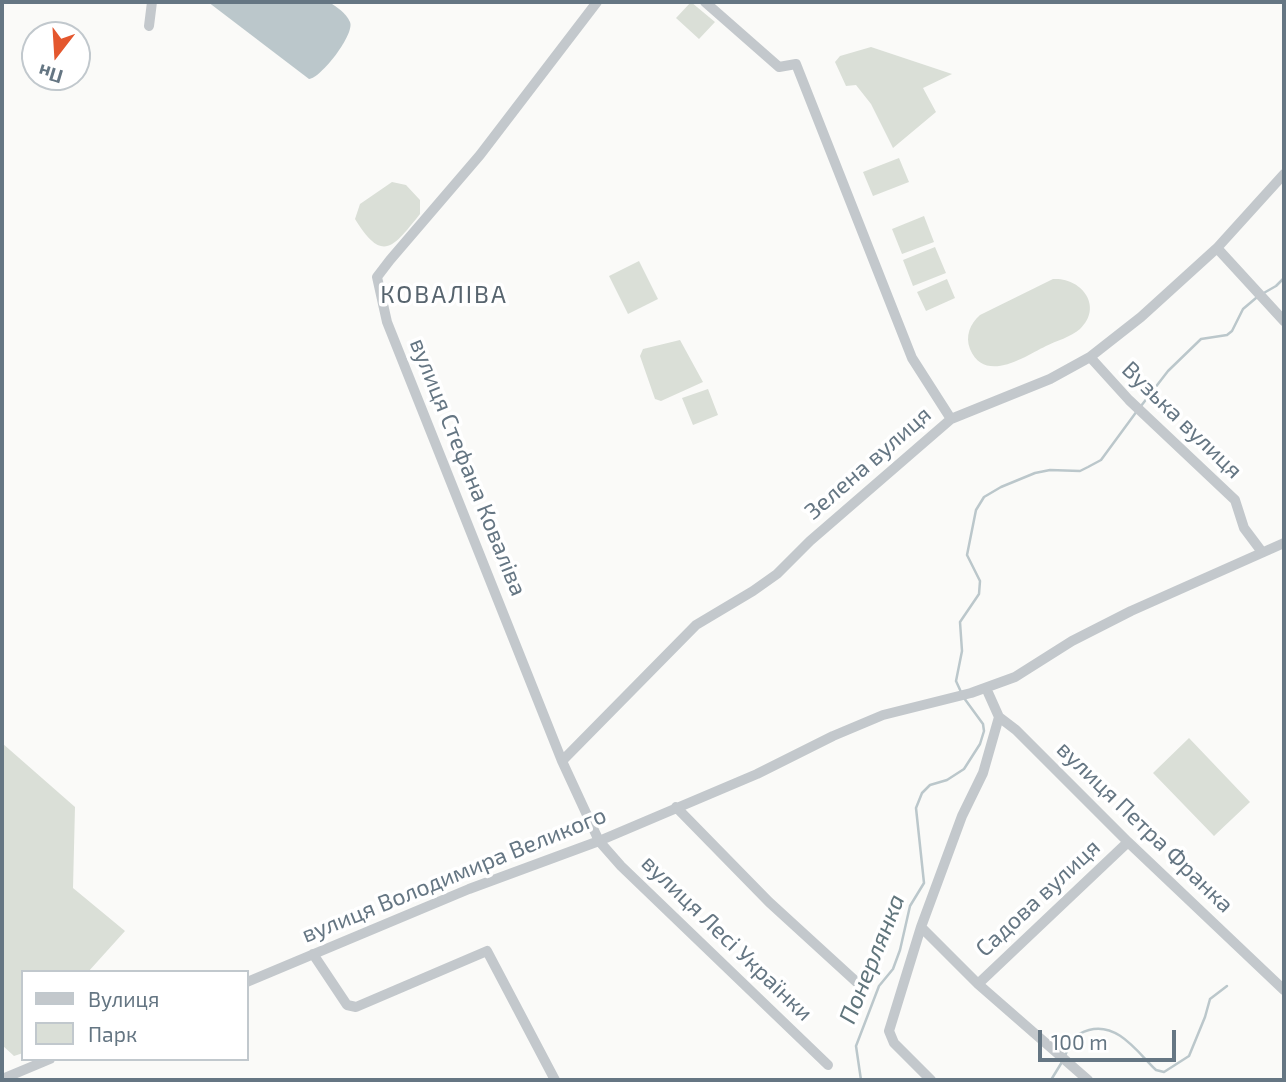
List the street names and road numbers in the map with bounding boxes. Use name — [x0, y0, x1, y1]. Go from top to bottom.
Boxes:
street label: вулиця Стефана Коваліва — [404, 334, 532, 600]
street label: Вузька вулиця — [1116, 356, 1248, 484]
street label: Зелена вулиця — [799, 401, 937, 525]
street label: вулиця Петра Франка — [1051, 735, 1239, 919]
street label: вулиця Володимира Великого — [298, 801, 610, 949]
street label: Садова вулиця — [970, 834, 1106, 962]
street label: вулиця Лесі Українки — [636, 849, 818, 1027]

